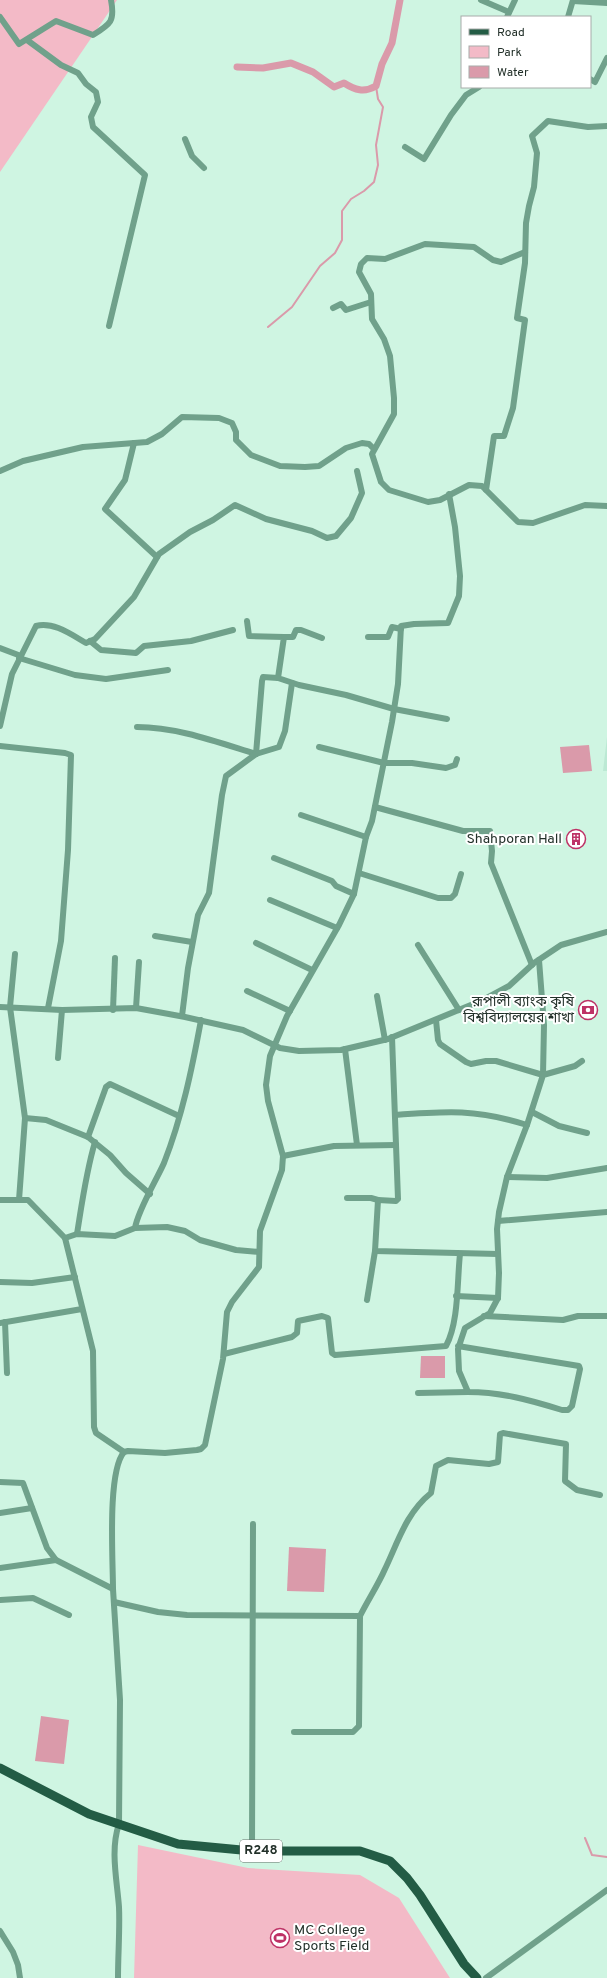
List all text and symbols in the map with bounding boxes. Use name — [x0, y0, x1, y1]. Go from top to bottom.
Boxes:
legend — [461, 16, 591, 88]
text: Road — [497, 25, 525, 41]
text: Park — [497, 45, 522, 61]
text: Water — [497, 65, 529, 81]
building icon: Shahporan Hall — [565, 828, 587, 850]
place label: Shahporan Hall — [466, 831, 562, 848]
place label: রূপালী ব্যাংক কৃষি বিশ্ববিদ্যালয়ের শাখা — [462, 993, 574, 1027]
bank icon: রূপালী ব্যাংক কৃষি বিশ্ববিদ্যালয়ের শাখা — [577, 999, 599, 1021]
road number: R248 — [240, 1840, 282, 1862]
place label: MC College Sports Field — [294, 1922, 369, 1955]
sports icon: MC College Sports Field — [269, 1927, 291, 1949]

